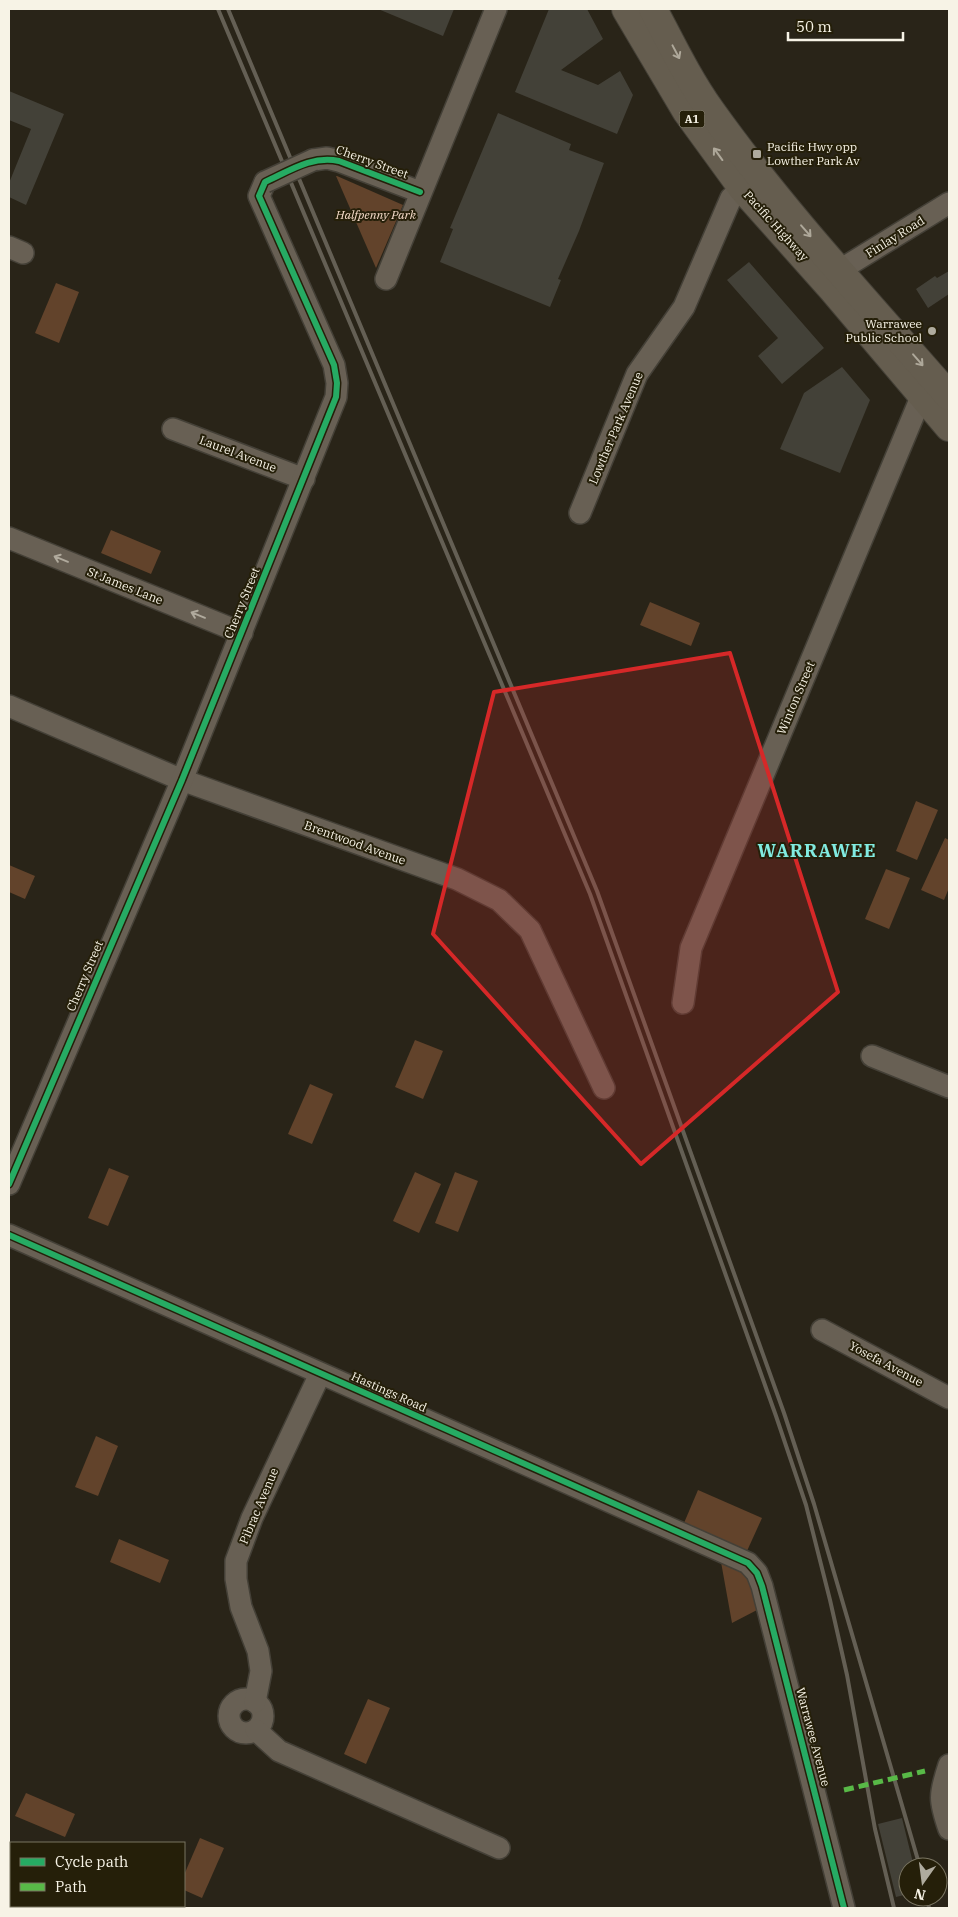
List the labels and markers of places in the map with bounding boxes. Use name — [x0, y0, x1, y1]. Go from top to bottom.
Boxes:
place label: Pacific Hwy opp Lowther Park Av — [767, 139, 860, 168]
marker: Pacific Hwy opp Lowther Park Av — [751, 148, 763, 160]
place label: Warrawee Public School — [846, 316, 922, 345]
marker: Warrawee Public School — [926, 325, 938, 337]

